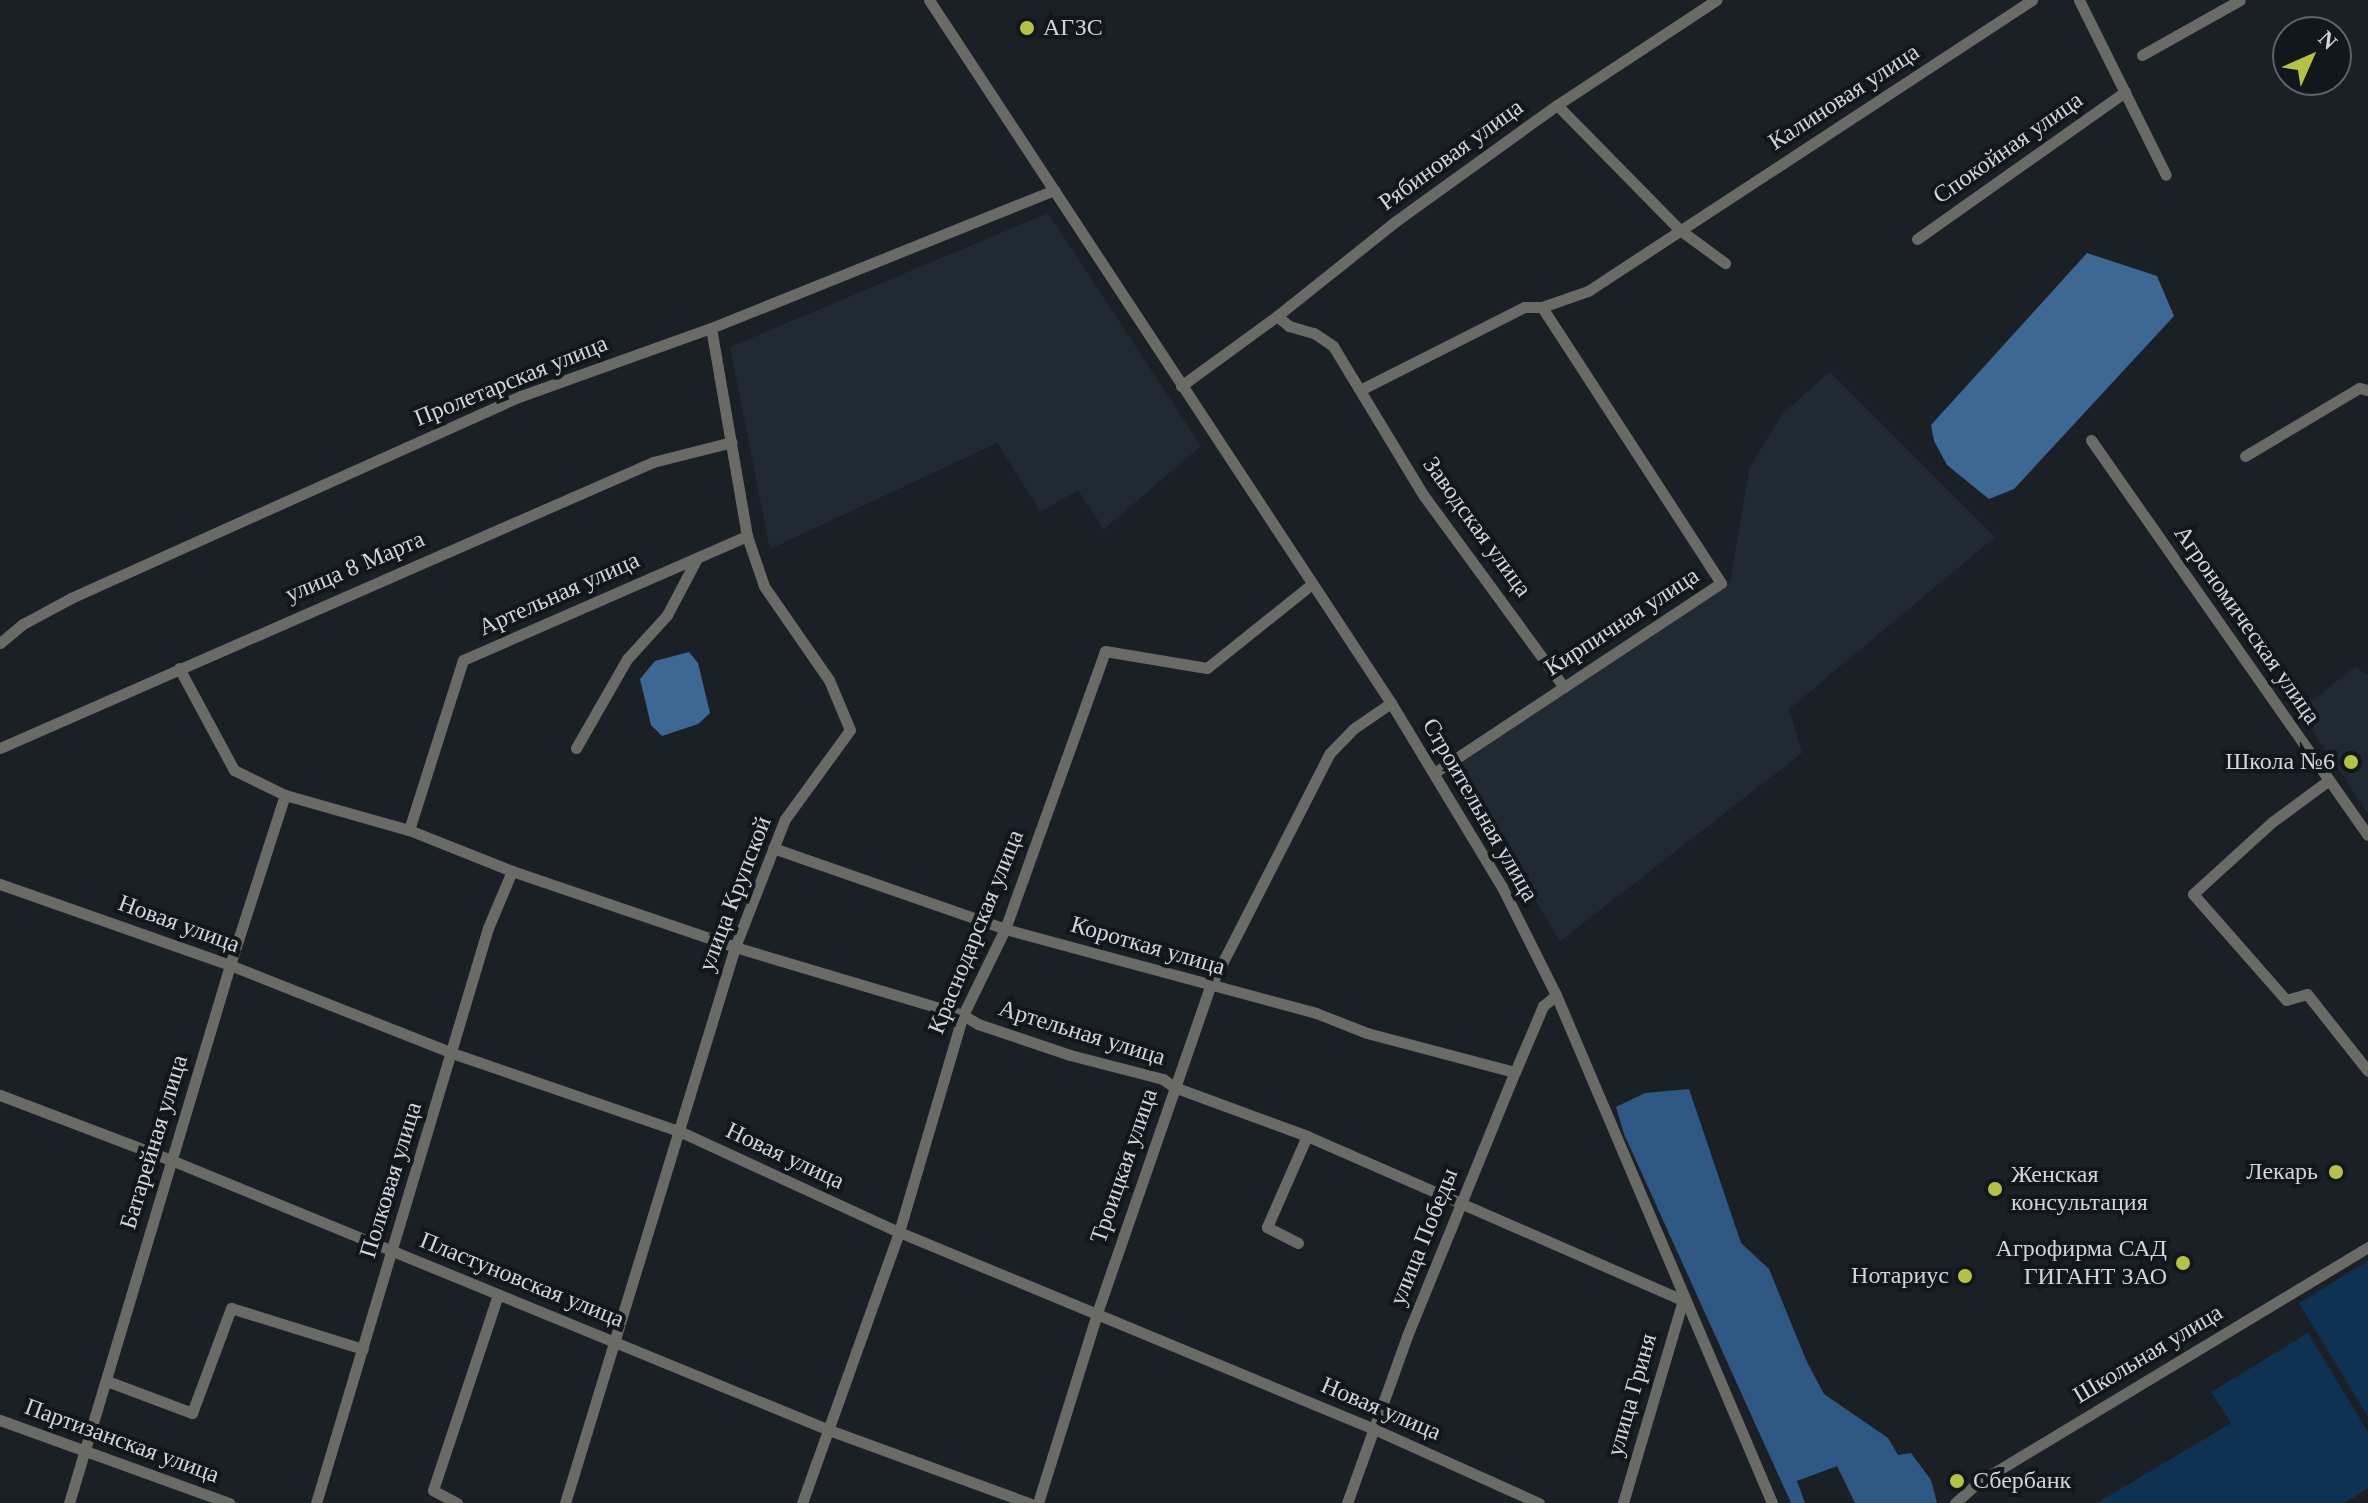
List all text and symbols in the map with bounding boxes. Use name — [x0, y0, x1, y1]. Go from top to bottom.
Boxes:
place label: АГЗС — [1043, 14, 1103, 42]
north arrow — [2272, 16, 2352, 96]
marker: АГЗС — [1018, 19, 1036, 37]
text: N — [2313, 26, 2342, 55]
street label: Калиновая улица — [1763, 37, 1925, 157]
street label: Спокойная улица — [1928, 86, 2088, 210]
street label: Рябиновая улица — [1373, 93, 1529, 217]
street label: Пролетарская улица — [410, 329, 612, 433]
street label: Заводская улица — [1416, 451, 1538, 603]
street label: Агрономическая улица — [2168, 520, 2326, 730]
street label: улица 8 Марта — [281, 525, 429, 609]
street label: Артельная улица — [474, 546, 644, 642]
street label: Кирпичная улица — [1539, 561, 1705, 683]
street label: Строительная улица — [1416, 713, 1544, 907]
place label: Школа №6 — [2225, 748, 2335, 776]
marker: Школа №6 — [2342, 753, 2360, 771]
street label: улица Крупской — [692, 812, 778, 976]
street label: Краснодарская улица — [922, 826, 1030, 1038]
street label: Новая улица — [114, 889, 244, 959]
street label: Короткая улица — [1067, 910, 1229, 982]
street label: Артельная улица — [995, 994, 1169, 1072]
street label: Батарейная улица — [114, 1051, 194, 1233]
street label: Троицкая улица — [1084, 1085, 1164, 1247]
street label: Полковая улица — [354, 1099, 428, 1261]
street label: Новая улица — [721, 1116, 849, 1196]
place label: Лекарь — [2246, 1158, 2318, 1186]
place label: Женская консультация — [2011, 1161, 2148, 1217]
marker: Лекарь — [2325, 1161, 2347, 1183]
street label: улица Победы — [1383, 1164, 1465, 1310]
marker: Женская консультация — [1986, 1180, 2004, 1198]
street label: Пластуновская улица — [416, 1226, 628, 1334]
place label: Агрофирма САД ГИГАНТ ЗАО — [1996, 1235, 2167, 1291]
marker: Агрофирма САД ГИГАНТ ЗАО — [2174, 1254, 2192, 1272]
place label: Нотариус — [1851, 1262, 1949, 1290]
marker: Нотариус — [1956, 1267, 1974, 1285]
street label: Школьная улица — [2068, 1298, 2228, 1410]
street label: улица Гриня — [1601, 1330, 1663, 1460]
street label: Новая улица — [1317, 1371, 1445, 1447]
street label: Партизанская улица — [21, 1392, 223, 1490]
place label: Сбербанк — [1973, 1467, 2071, 1495]
marker: Сбербанк — [1948, 1472, 1966, 1490]

